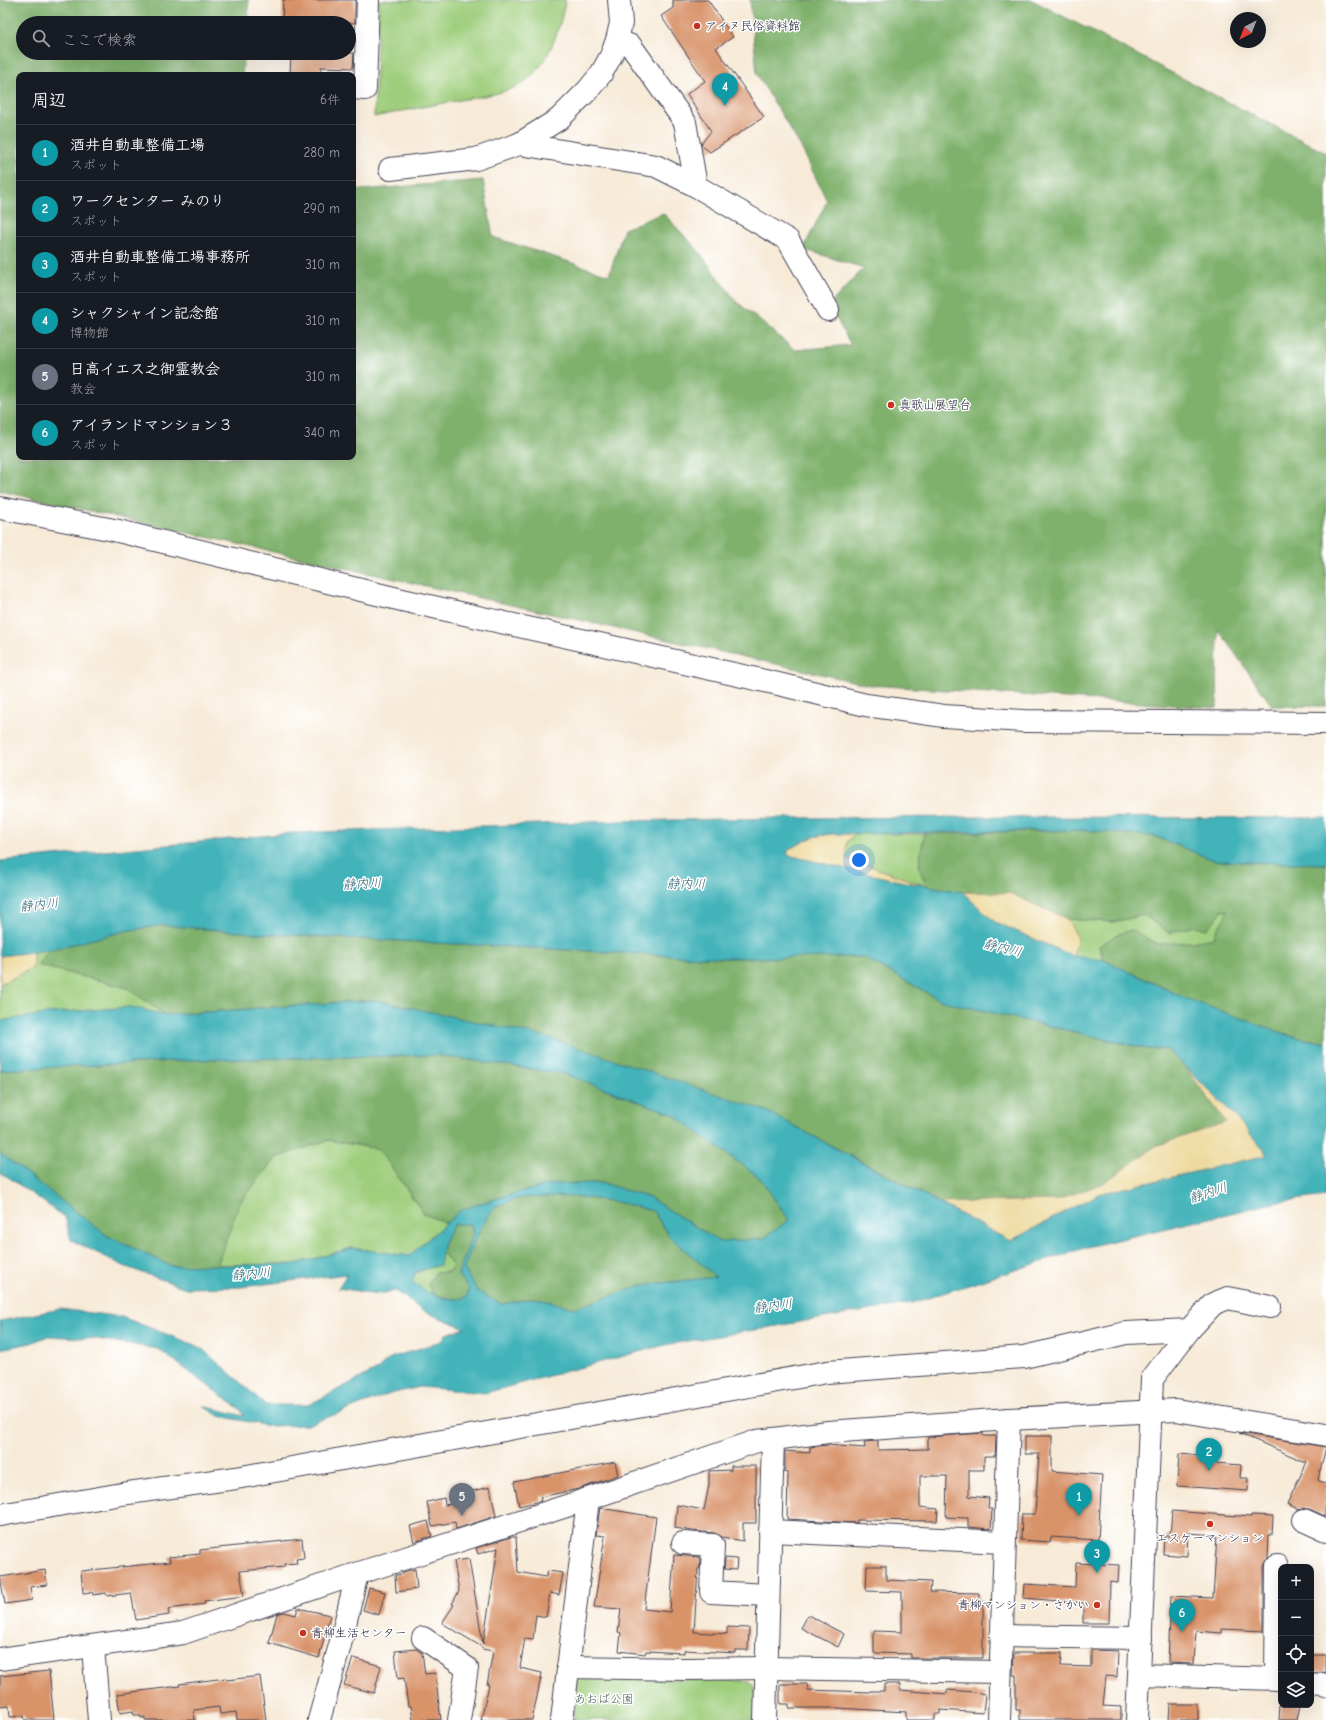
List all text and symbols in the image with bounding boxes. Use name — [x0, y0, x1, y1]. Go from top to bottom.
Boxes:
north arrow — [1230, 12, 1266, 48]
search box — [16, 16, 356, 60]
place label: アイヌ民俗資料館 — [705, 19, 800, 33]
marker: アイヌ民俗資料館 — [692, 21, 702, 31]
icon: search — [30, 27, 52, 49]
text: ここで検索 — [62, 31, 137, 49]
pin: 4 — [712, 73, 738, 106]
text: 周辺 — [32, 91, 66, 110]
text: 6件 — [320, 92, 340, 107]
text: 酒井自動車整備工場 — [70, 136, 205, 154]
text: 1 — [42, 145, 48, 160]
text: 280 m — [303, 145, 340, 160]
text: スポット — [70, 157, 122, 172]
text: ワークセンター みのり — [70, 192, 225, 210]
text: 2 — [42, 201, 48, 216]
text: 290 m — [303, 201, 340, 216]
text: スポット — [70, 213, 122, 228]
text: 酒井自動車整備工場事務所 — [70, 248, 250, 266]
text: 3 — [42, 257, 48, 272]
text: 310 m — [305, 257, 340, 272]
text: スポット — [70, 269, 122, 284]
text: シャクシャイン記念館 — [70, 304, 219, 322]
text: 4 — [42, 313, 48, 328]
text: 310 m — [305, 313, 340, 328]
text: 博物館 — [70, 325, 109, 340]
text: 日高イエス之御霊教会 — [70, 360, 220, 378]
text: 5 — [42, 369, 48, 384]
text: 310 m — [305, 369, 340, 384]
text: 教会 — [70, 381, 96, 396]
place label: 真歌山展望台 — [899, 398, 971, 412]
marker: 真歌山展望台 — [886, 400, 896, 410]
text: アイランドマンション３ — [70, 416, 233, 434]
text: 6 — [42, 425, 48, 440]
text: 340 m — [304, 425, 340, 440]
text: スポット — [70, 437, 122, 452]
your location — [849, 850, 869, 870]
water label: 静内川 — [342, 875, 382, 892]
water label: 静内川 — [666, 876, 706, 891]
water label: 静内川 — [19, 895, 59, 914]
water label: 静内川 — [982, 935, 1024, 959]
water label: 静内川 — [1187, 1179, 1229, 1206]
water label: 静内川 — [231, 1264, 271, 1283]
water label: 静内川 — [753, 1296, 793, 1315]
pin: 2 — [1196, 1438, 1222, 1471]
pin: 5 — [449, 1483, 475, 1516]
pin: 1 — [1066, 1483, 1092, 1516]
marker: エスケーマンション — [1205, 1519, 1215, 1529]
place label: エスケーマンション — [1156, 1531, 1264, 1545]
pin: 3 — [1084, 1540, 1110, 1573]
map controls — [1278, 1564, 1314, 1708]
button: + — [1278, 1564, 1314, 1600]
place label: 青柳マンション・さかい — [957, 1598, 1089, 1612]
pin: 6 — [1169, 1599, 1195, 1632]
marker: 青柳マンション・さかい — [1092, 1600, 1102, 1610]
button: − — [1278, 1600, 1314, 1636]
place label: 青柳生活センター — [311, 1626, 407, 1640]
marker: 青柳生活センター — [298, 1628, 308, 1638]
button: locate — [1278, 1636, 1314, 1672]
button: layers — [1278, 1672, 1314, 1708]
park label: あおば公園 — [574, 1692, 634, 1706]

